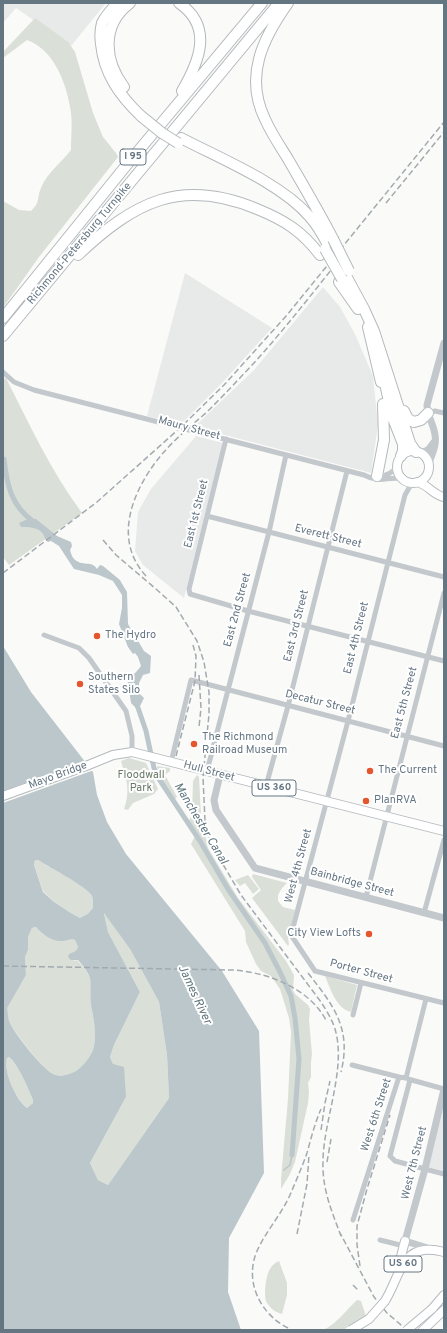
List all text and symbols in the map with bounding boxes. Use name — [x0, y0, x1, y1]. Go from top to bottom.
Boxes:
road number: I 95 — [120, 149, 146, 165]
street label: Richmond-Petersburg Turnpike — [25, 180, 135, 308]
street label: Maury Street — [157, 414, 221, 444]
street label: East 1st Street — [182, 478, 212, 550]
street label: Everett Street — [293, 522, 363, 552]
street label: East 2nd Street — [222, 571, 254, 649]
street label: East 3rd Street — [282, 589, 312, 663]
street label: East 4th Street — [342, 601, 372, 675]
place label: The Hydro — [105, 629, 156, 643]
marker: The Hydro — [92, 631, 102, 641]
street label: East 5th Street — [389, 666, 421, 740]
place label: Southern States Silo — [88, 671, 140, 697]
marker: Southern States Silo — [75, 679, 85, 689]
street label: Decatur Street — [284, 688, 356, 718]
place label: The Richmond Railroad Museum — [202, 731, 287, 757]
marker: The Richmond Railroad Museum — [189, 739, 199, 749]
street label: Mayo Bridge — [27, 759, 89, 793]
street label: Hull Street — [182, 759, 236, 785]
place label: The Current — [378, 764, 437, 778]
marker: The Current — [365, 766, 375, 776]
park label: Floodwall Park — [117, 769, 165, 795]
road number: US 360 — [252, 780, 296, 796]
water label: Manchester Canal — [170, 781, 230, 867]
place label: PlanRVA — [374, 794, 417, 808]
marker: PlanRVA — [361, 796, 371, 806]
street label: West 4th Street — [283, 827, 315, 905]
street label: Bainbridge Street — [309, 865, 395, 901]
place label: City View Lofts — [287, 927, 361, 941]
marker: City View Lofts — [364, 929, 374, 939]
street label: Porter Street — [328, 957, 394, 987]
water label: James River — [174, 963, 214, 1027]
street label: West 6th Street — [359, 1077, 395, 1153]
street label: West 7th Street — [400, 1125, 430, 1201]
road number: US 60 — [384, 1256, 422, 1272]

